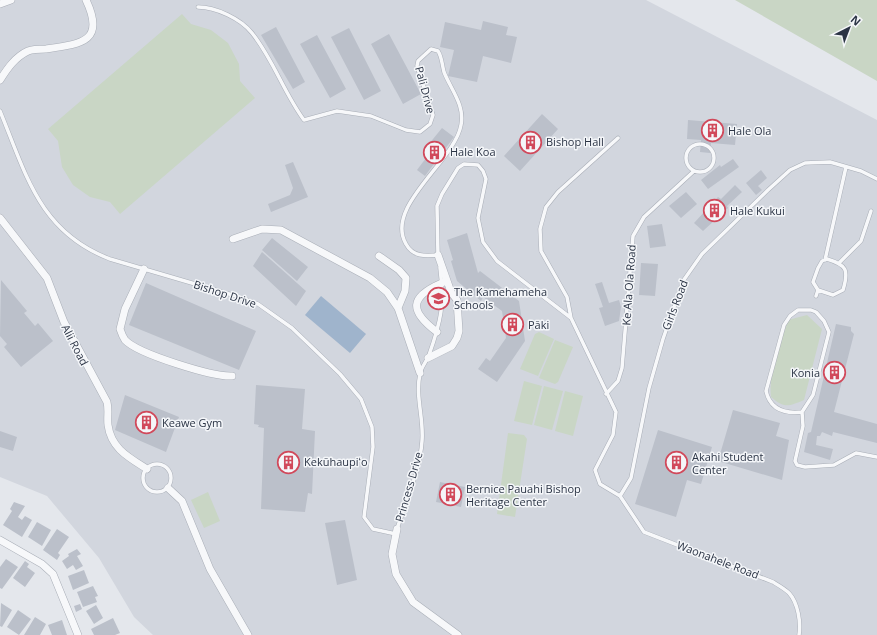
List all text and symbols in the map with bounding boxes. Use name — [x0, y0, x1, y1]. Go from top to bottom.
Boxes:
north arrow — [829, 8, 869, 48]
text: N — [848, 12, 864, 29]
street label: Pali Drive — [412, 65, 439, 115]
building icon: Hale Ola — [699, 118, 725, 144]
place label: Hale Ola — [728, 123, 771, 138]
building icon: Bishop Hall — [518, 129, 544, 155]
place label: Bishop Hall — [546, 134, 604, 149]
building icon: Hale Koa — [422, 139, 448, 165]
place label: Hale Koa — [450, 144, 496, 159]
building icon: Hale Kukui — [702, 198, 728, 224]
place label: Hale Kukui — [730, 203, 785, 218]
street label: Ke Ala Ola Road — [618, 244, 639, 326]
street label: Bishop Drive — [192, 276, 258, 311]
street label: Girls Road — [658, 278, 691, 332]
place label: The Kamehameha Schools — [454, 284, 547, 312]
school or university icon: The Kamehameha Schools — [425, 285, 451, 311]
building icon: Pāki — [500, 312, 526, 338]
place label: Pāki — [528, 317, 549, 332]
street label: Alii Road — [59, 322, 92, 368]
building icon: Konia — [822, 360, 848, 386]
place label: Konia — [791, 365, 820, 380]
building icon: Keawe Gym — [134, 410, 160, 436]
place label: Keawe Gym — [162, 415, 222, 430]
building icon: Kekūhaupiʻo — [275, 449, 301, 475]
place label: Akahi Student Center — [692, 449, 764, 477]
street label: Princess Drive — [391, 450, 426, 524]
building icon: Akahi Student Center — [664, 450, 690, 476]
place label: Kekūhaupiʻo — [304, 454, 368, 469]
place label: Bernice Pauahi Bishop Heritage Center — [466, 481, 581, 509]
building icon: Bernice Pauahi Bishop Heritage Center — [437, 482, 463, 508]
street label: Waonahele Road — [675, 537, 761, 582]

